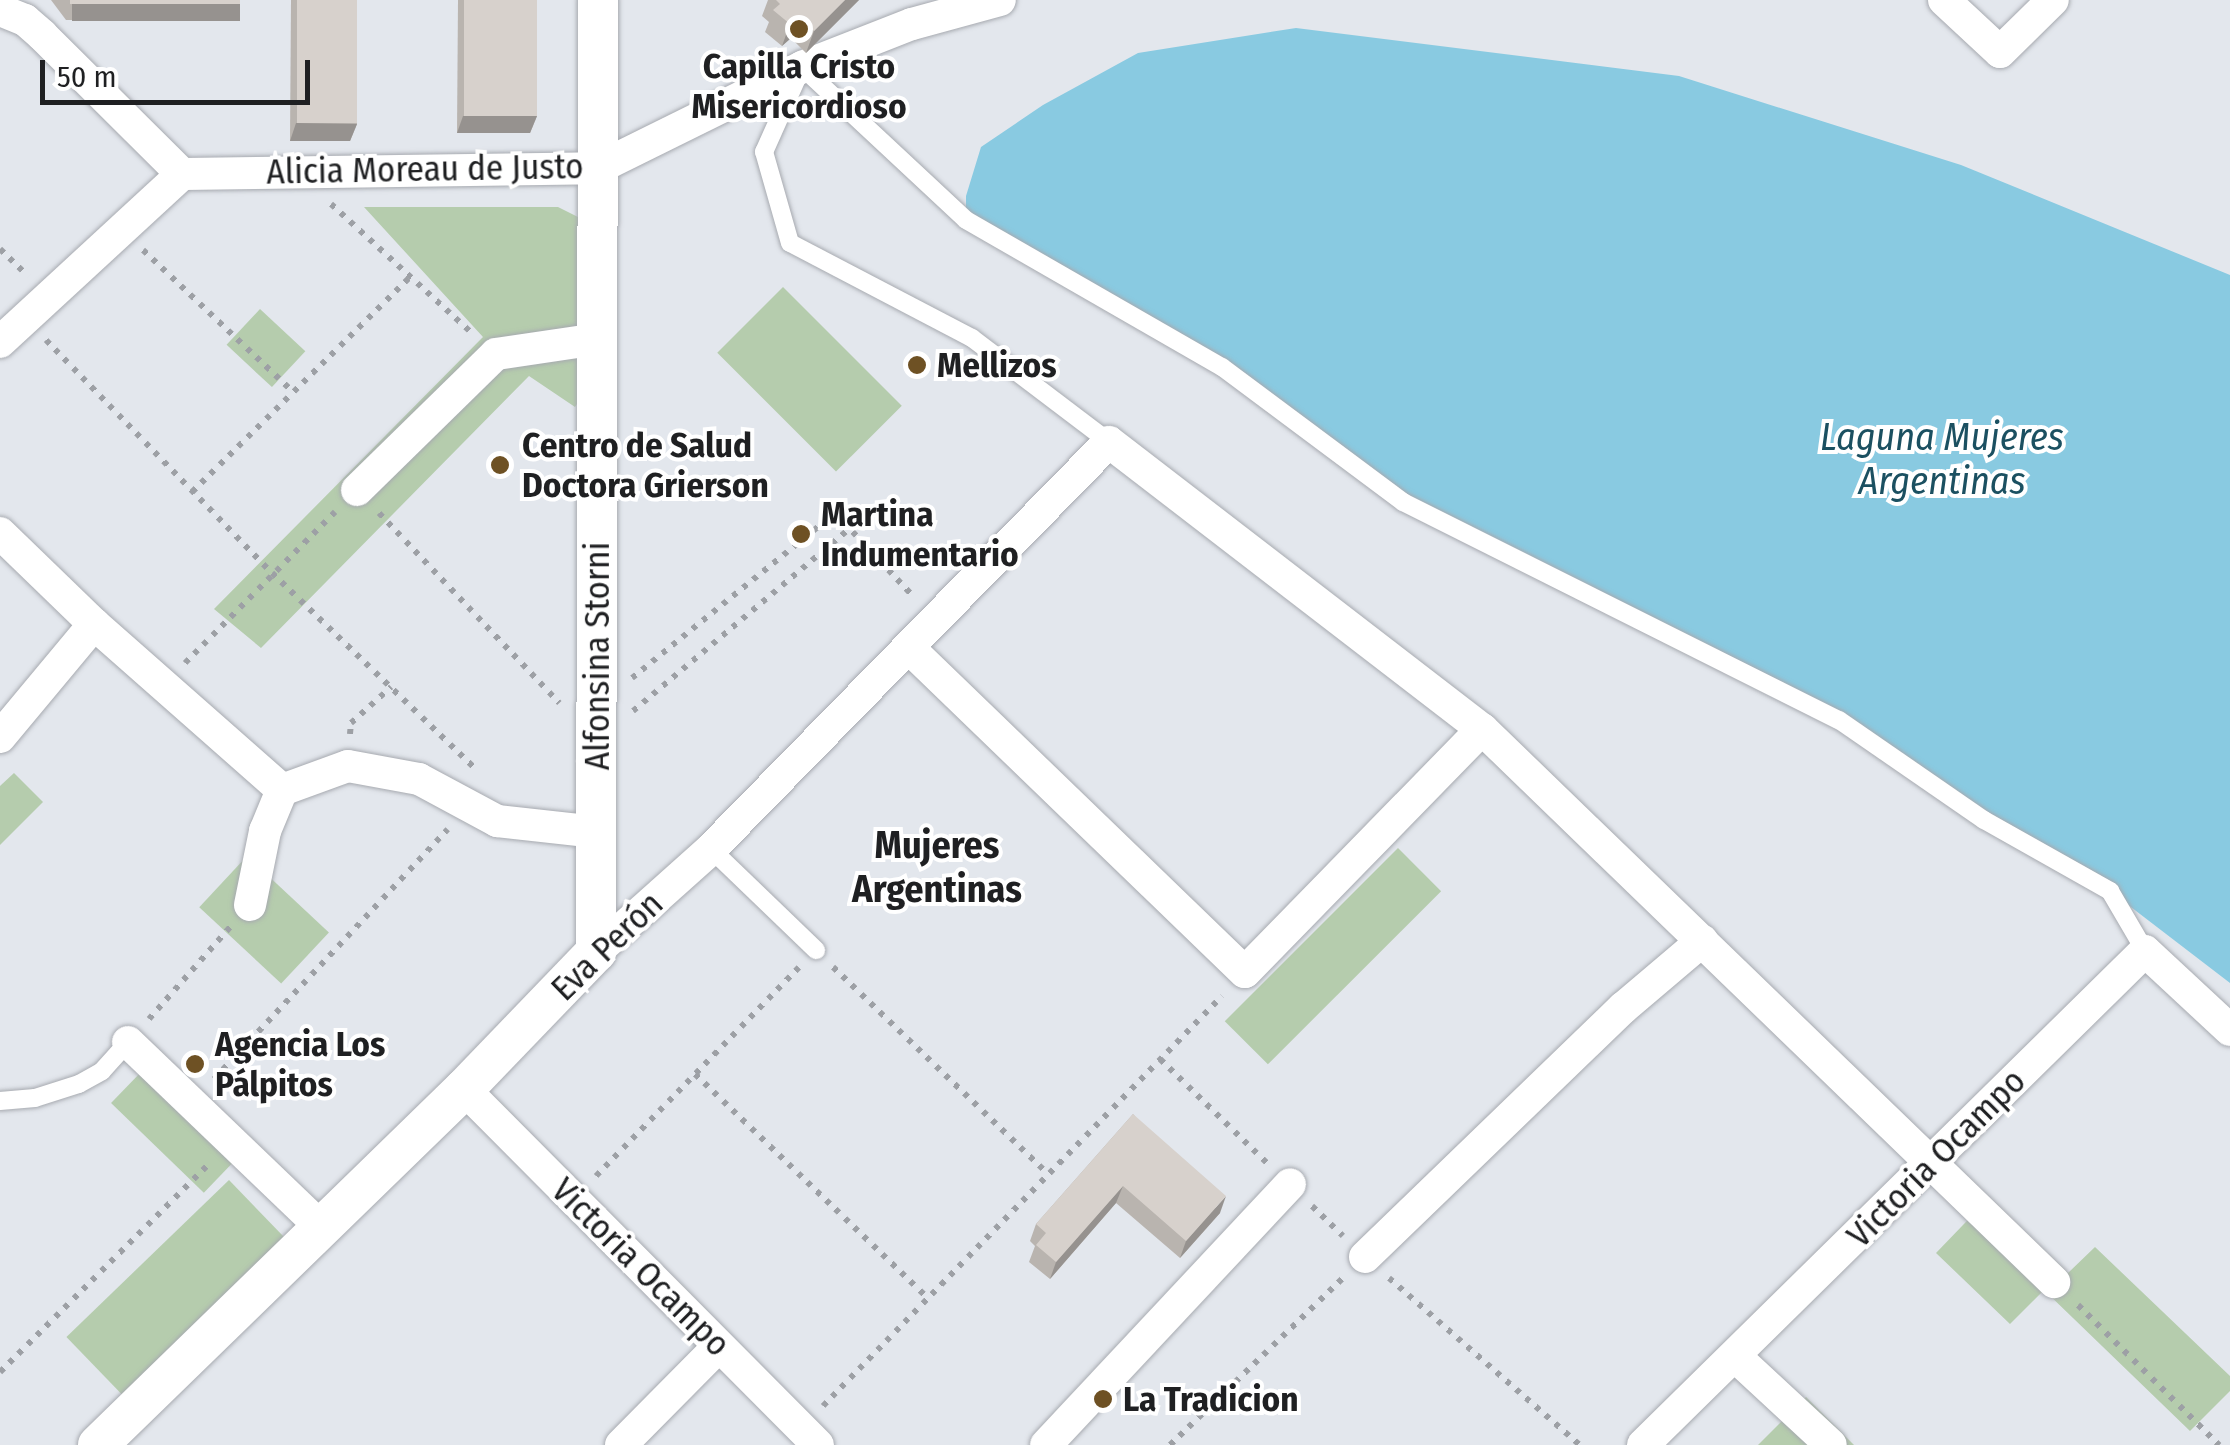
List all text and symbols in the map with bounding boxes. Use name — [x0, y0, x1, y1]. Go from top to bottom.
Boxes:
marker: Capilla Cristo Misericordioso — [788, 18, 810, 40]
scale bar — [45, 40, 315, 102]
place label: Capilla Cristo Misericordioso — [691, 45, 907, 127]
text: 50 m — [57, 59, 117, 95]
street label: Alicia Moreau de Justo — [266, 145, 584, 193]
place label: Mellizos — [937, 344, 1056, 386]
marker: Mellizos — [906, 354, 928, 376]
water label: Laguna Mujeres Argentinas — [1820, 415, 2064, 504]
place label: Centro de Salud Doctora Grierson — [522, 424, 769, 506]
marker: Centro de Salud Doctora Grierson — [487, 452, 513, 478]
place label: Martina Indumentario — [821, 493, 1019, 575]
marker: Martina Indumentario — [790, 523, 812, 545]
street label: Alfonsina Storni — [576, 542, 618, 770]
district label: Mujeres Argentinas — [852, 823, 1022, 912]
street label: Eva Perón — [542, 883, 672, 1009]
place label: Agencia Los Pálpitos — [215, 1023, 385, 1105]
marker: Agencia Los Pálpitos — [184, 1053, 206, 1075]
street label: Victoria Ocampo — [1838, 1060, 2034, 1256]
street label: Victoria Ocampo — [543, 1169, 739, 1365]
place label: La Tradicion — [1123, 1378, 1299, 1420]
marker: La Tradicion — [1092, 1388, 1114, 1410]

